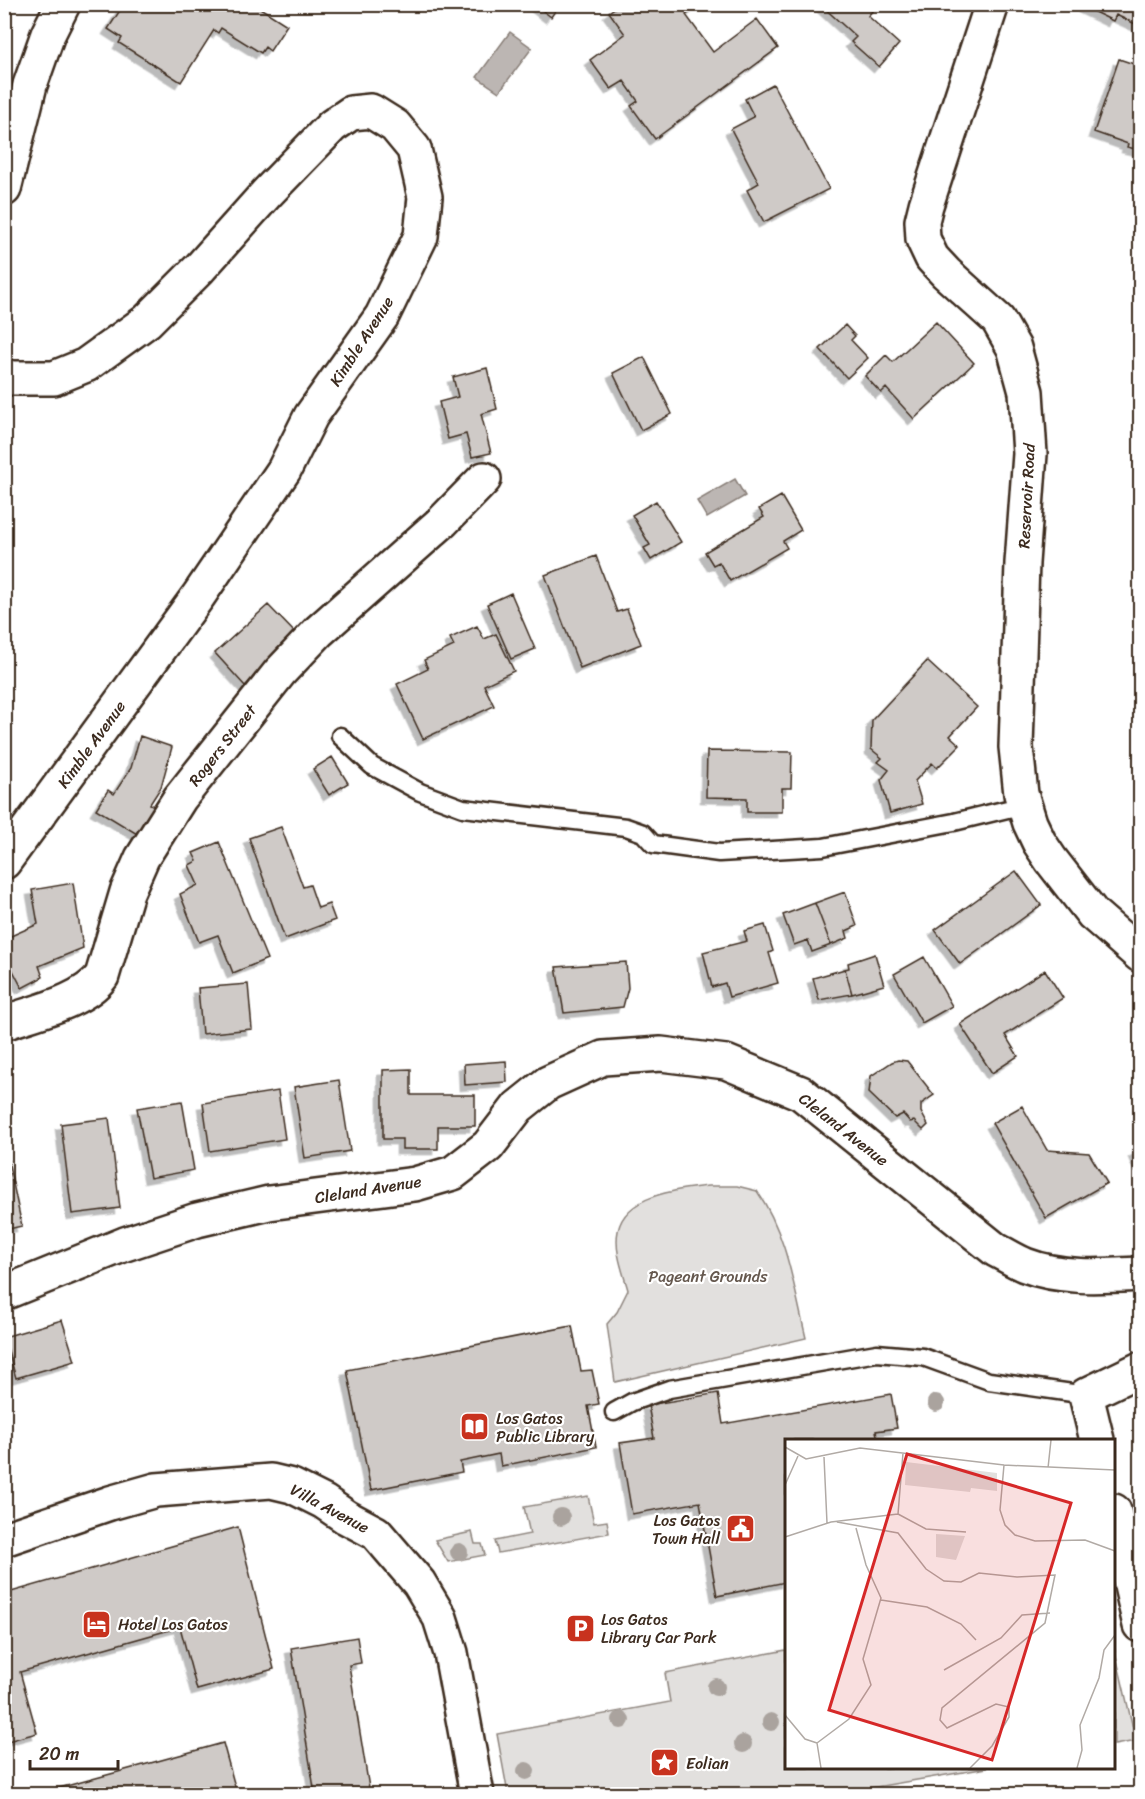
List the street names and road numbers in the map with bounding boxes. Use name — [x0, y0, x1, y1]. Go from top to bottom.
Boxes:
street label: Kimble Avenue — [321, 290, 402, 392]
street label: Reservoir Road — [1009, 441, 1044, 549]
street label: Kimble Avenue — [49, 694, 133, 794]
street label: Rogers Street — [181, 697, 264, 793]
street label: Cleland Avenue — [792, 1085, 895, 1174]
street label: Cleland Avenue — [313, 1167, 424, 1212]
street label: Villa Avenue — [285, 1475, 375, 1542]

